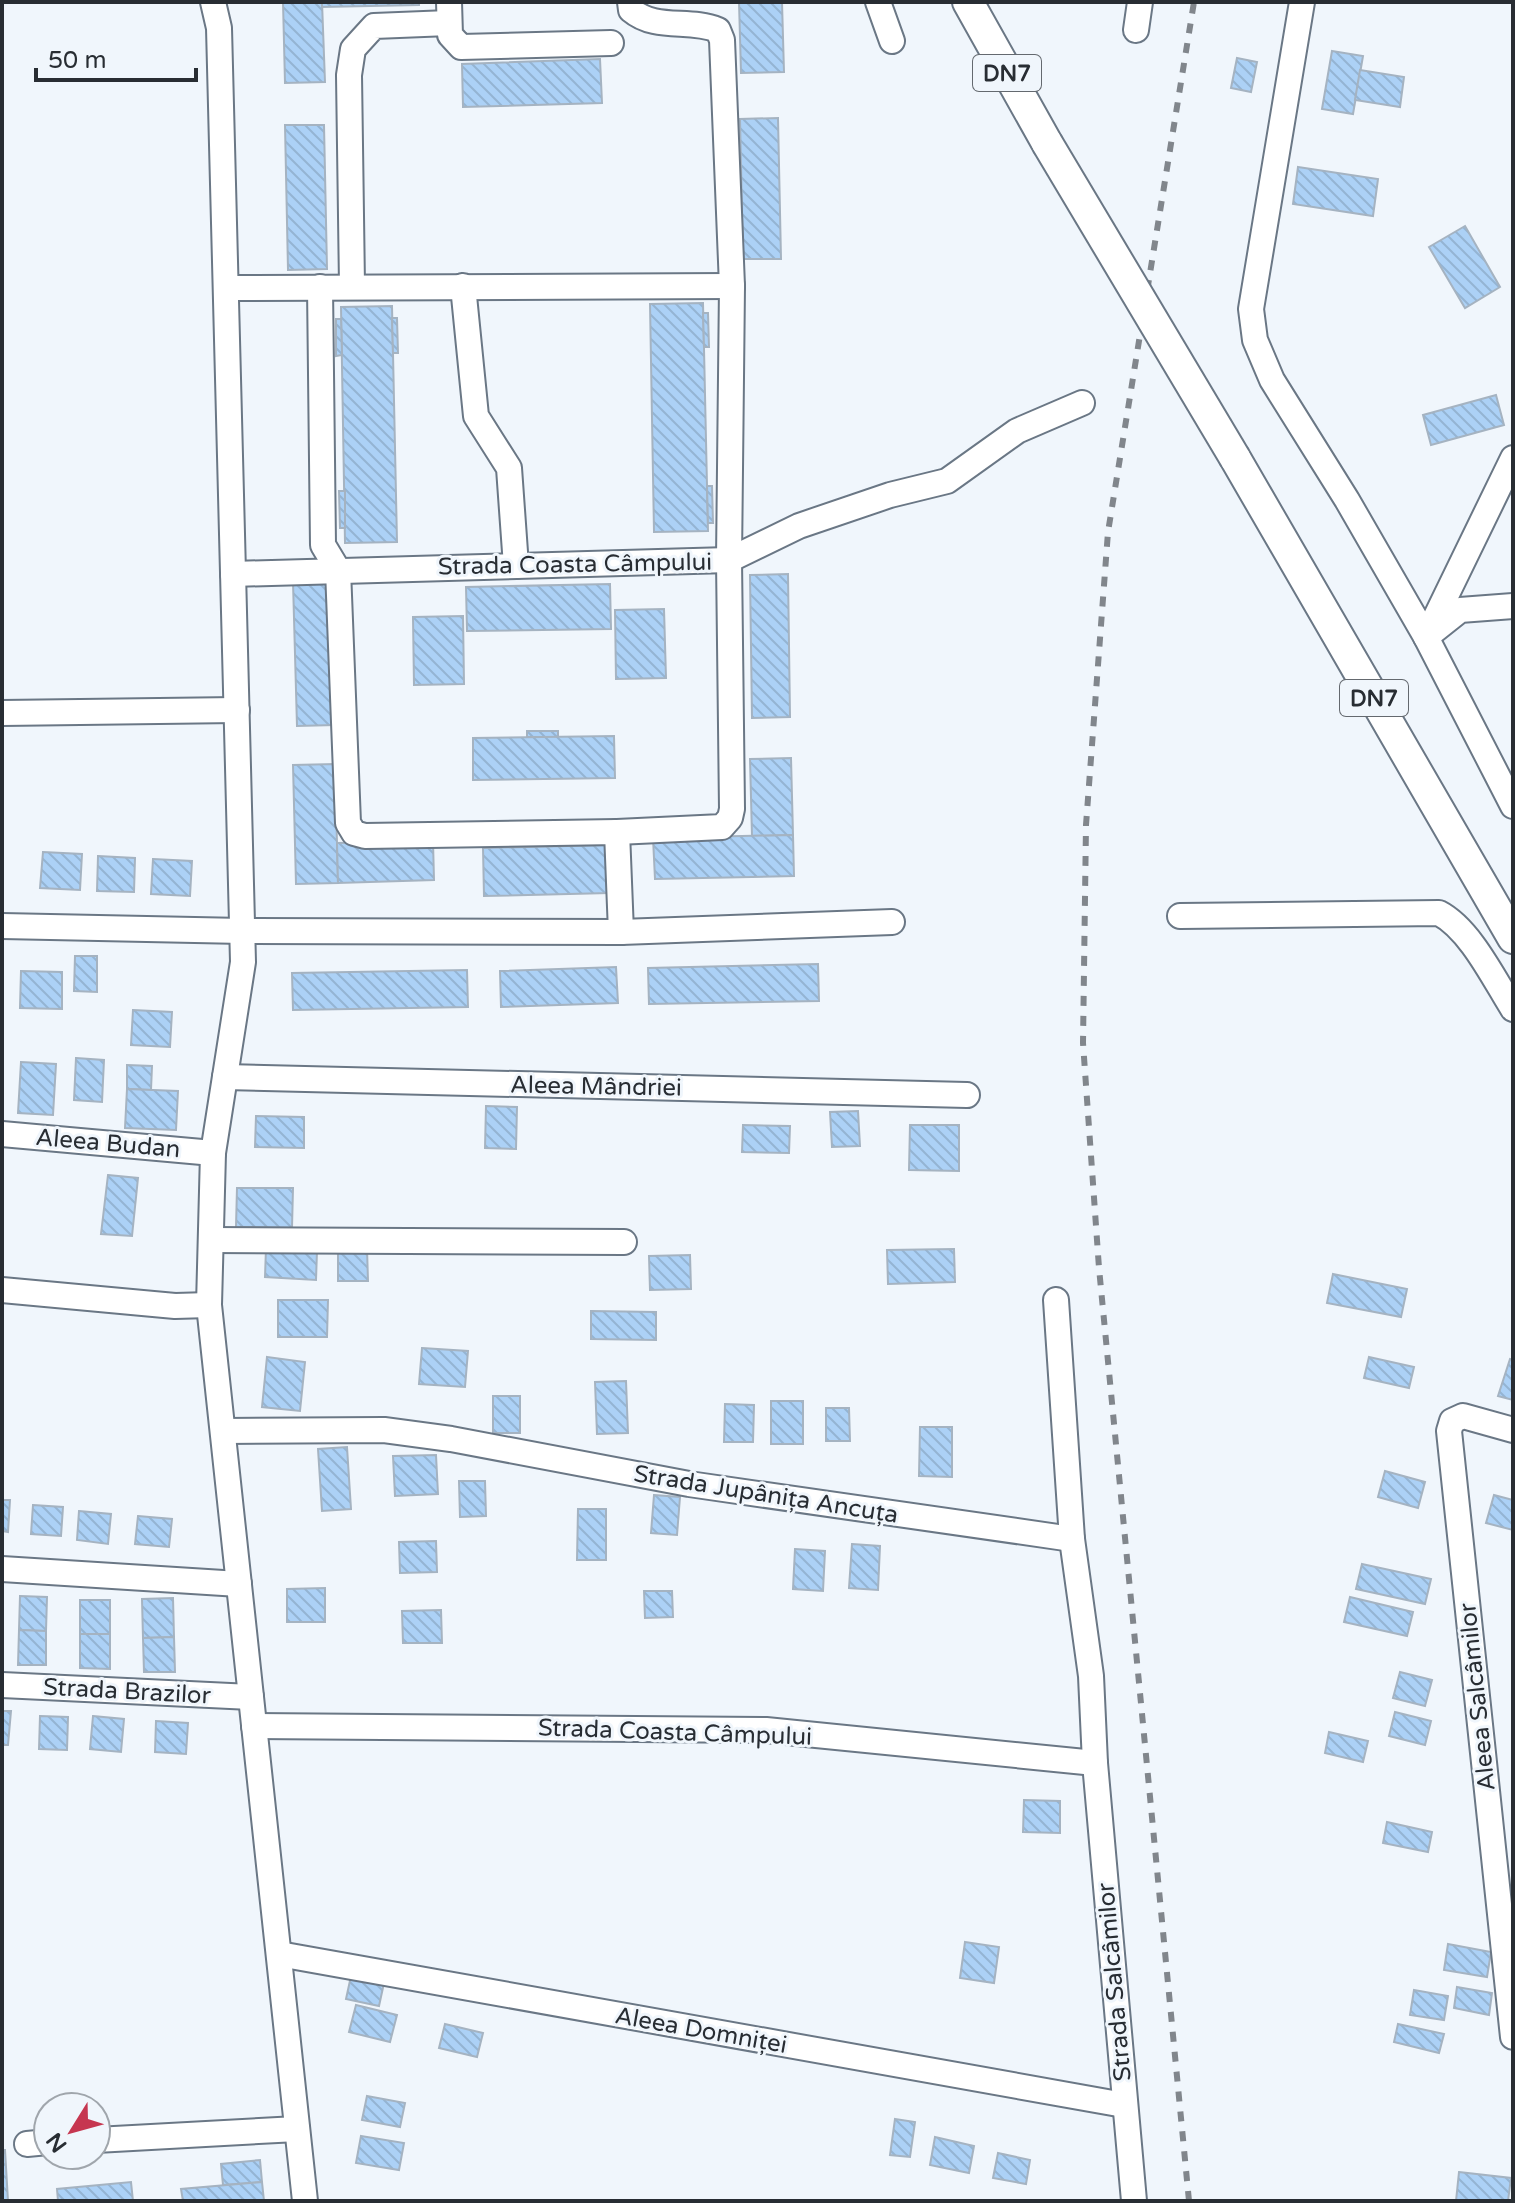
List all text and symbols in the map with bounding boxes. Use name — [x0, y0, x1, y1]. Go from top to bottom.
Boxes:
scale bar — [36, 32, 196, 82]
text: 50 m — [48, 46, 106, 75]
road number: DN7 — [973, 55, 1041, 91]
street label: Strada Coasta Câmpului — [438, 548, 712, 581]
road number: DN7 — [1340, 680, 1408, 716]
street label: Aleea Mândriei — [510, 1071, 682, 1102]
street label: Aleea Budan — [34, 1123, 181, 1164]
street label: Strada Jupânița Ancuța — [632, 1459, 900, 1530]
street label: Aleea Salcâmilor — [1453, 1601, 1502, 1792]
street label: Strada Brazilor — [42, 1673, 212, 1710]
street label: Strada Coasta Câmpului — [537, 1713, 813, 1752]
street label: Strada Salcâmilor — [1091, 1881, 1138, 2082]
street label: Aleea Domniței — [613, 2001, 789, 2060]
north arrow — [32, 2091, 112, 2171]
text: N — [41, 2128, 73, 2157]

